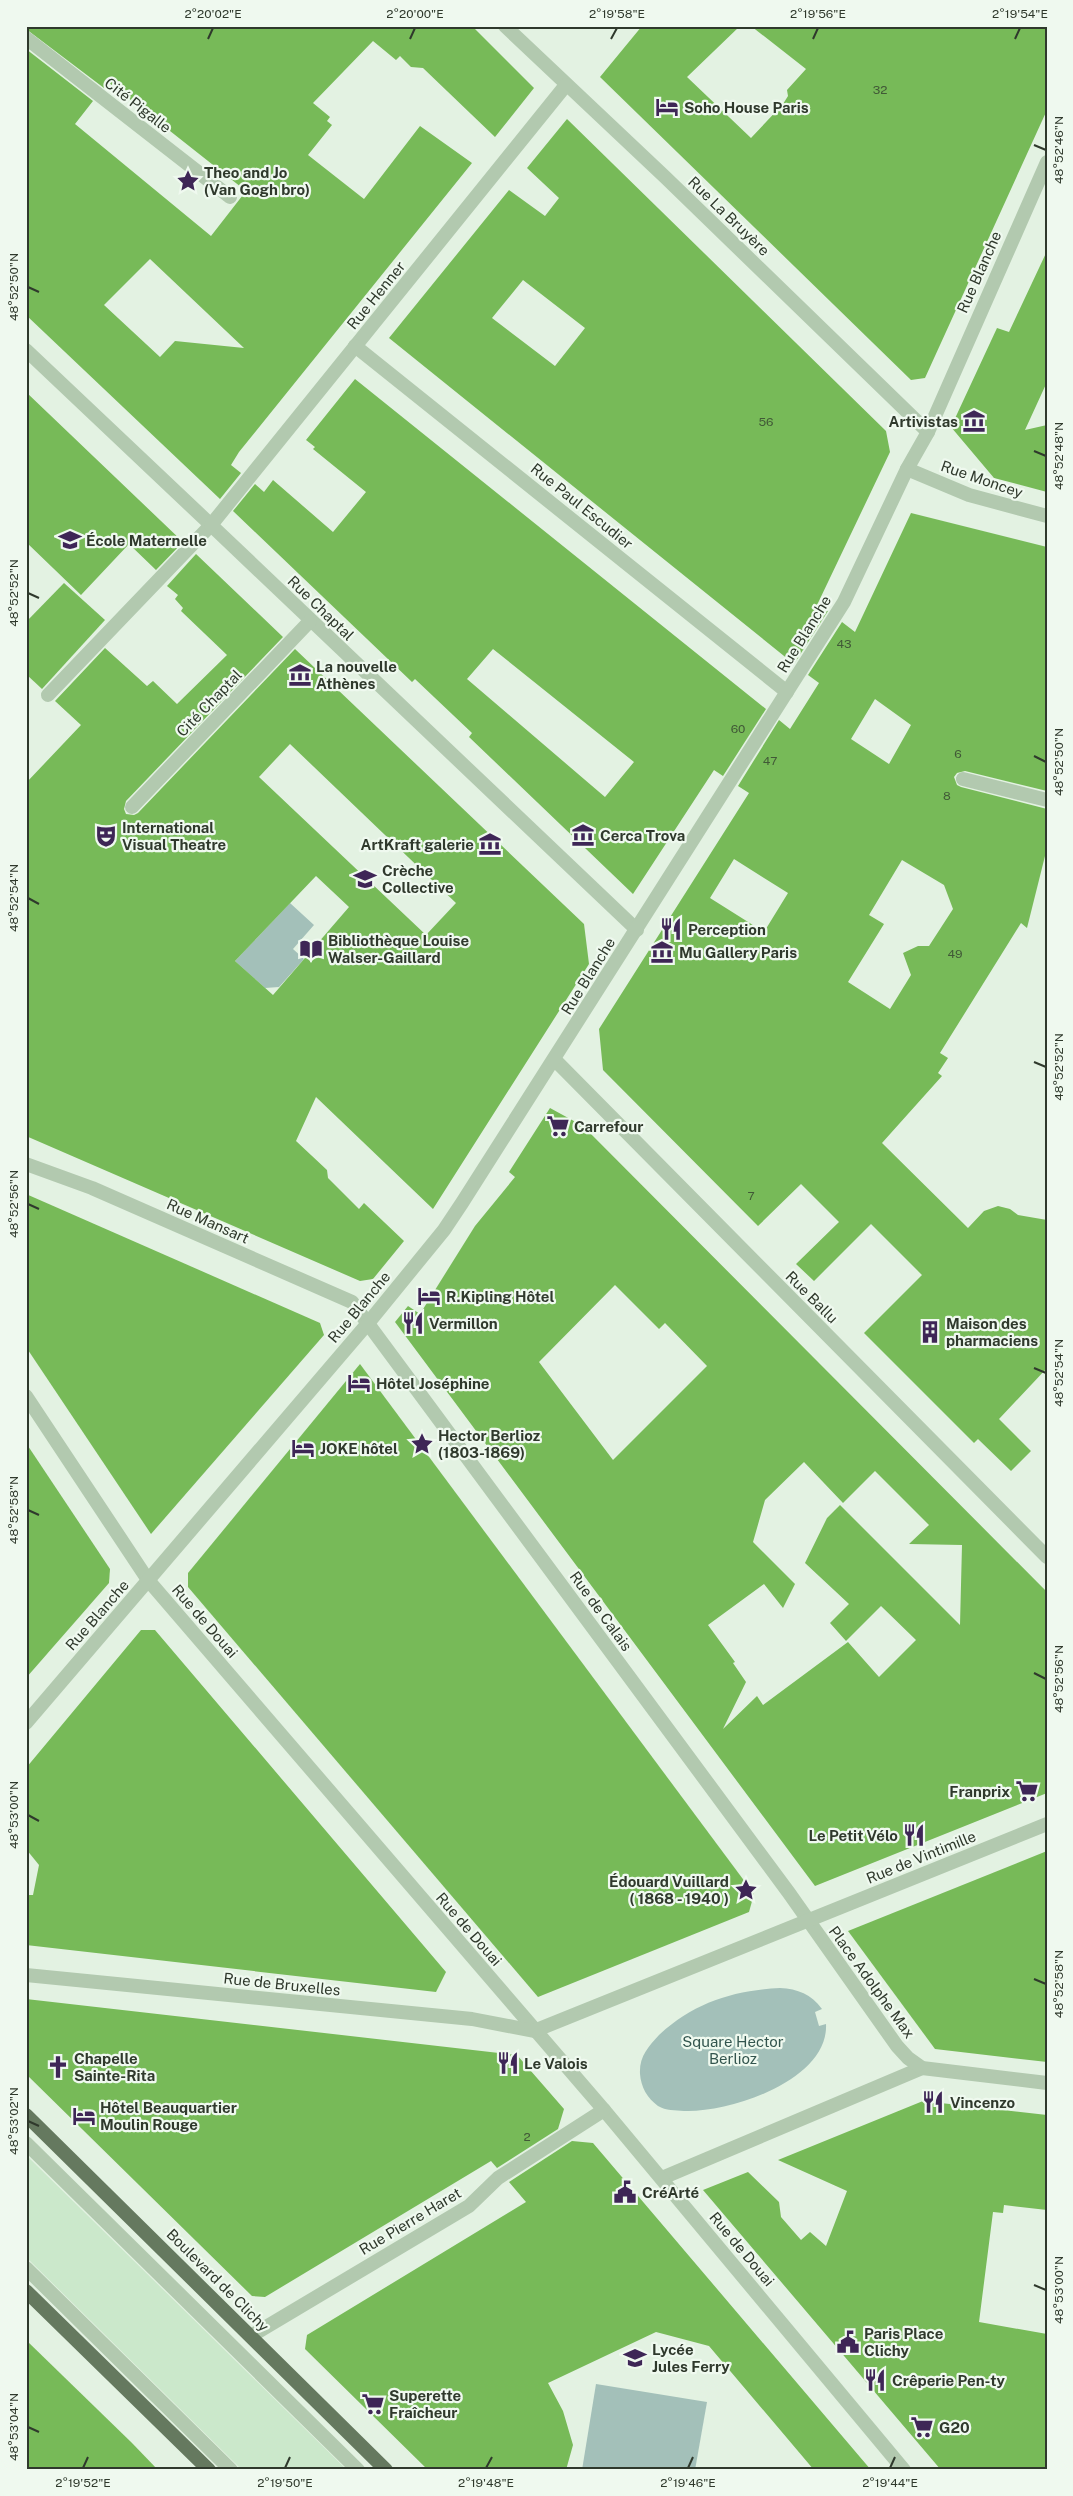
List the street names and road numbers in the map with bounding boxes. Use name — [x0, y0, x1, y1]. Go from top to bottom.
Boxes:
street label: Cité Pigalle — [102, 74, 174, 136]
street label: Rue La Bruyère — [685, 173, 773, 259]
street label: Rue Blanche — [953, 229, 1005, 315]
street label: Rue Henner — [343, 258, 409, 332]
street label: Rue Moncey — [939, 457, 1025, 501]
street label: Rue Paul Escudier — [528, 460, 636, 552]
street label: Rue Chaptal — [284, 572, 358, 644]
street label: Rue Blanche — [774, 592, 834, 676]
street label: Cité Chaptal — [173, 666, 245, 740]
street label: Rue Blanche — [558, 934, 618, 1018]
street label: Rue Mansart — [164, 1195, 252, 1247]
street label: Rue Ballu — [782, 1267, 842, 1327]
street label: Rue Blanche — [324, 1268, 394, 1346]
street label: Rue de Calais — [566, 1568, 636, 1654]
street label: Rue Blanche — [62, 1576, 132, 1654]
street label: Rue de Douai — [169, 1581, 241, 1661]
street label: Rue de Vintimille — [864, 1827, 978, 1887]
street label: Rue de Douai — [433, 1889, 505, 1969]
street label: Place Adolphe Max — [826, 1923, 918, 2041]
street label: Rue de Bruxelles — [223, 1969, 341, 1999]
street label: Rue Pierre Haret — [356, 2184, 464, 2258]
street label: Rue de Douai — [706, 2209, 778, 2289]
street label: Boulevard de Clichy — [163, 2225, 273, 2335]

